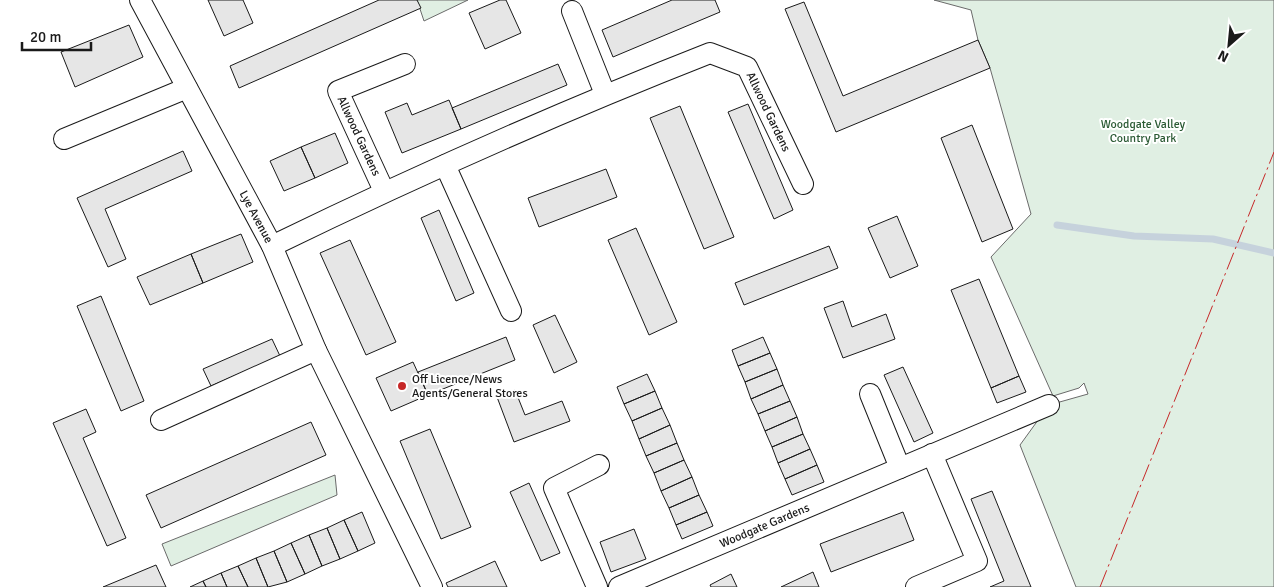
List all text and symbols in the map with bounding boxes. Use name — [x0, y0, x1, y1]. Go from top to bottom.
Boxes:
scale bar — [22, 20, 91, 52]
north arrow — [1204, 20, 1254, 70]
text: 20 m — [30, 28, 61, 46]
text: N — [1215, 46, 1232, 66]
street label: Allwood Gardens — [743, 70, 793, 154]
street label: Allwood Gardens — [334, 94, 384, 178]
park label: Woodgate Valley Country Park — [1101, 117, 1186, 146]
street label: Lye Avenue — [236, 188, 276, 246]
place label: Off Licence/News Agents/General Stores — [412, 372, 528, 401]
marker: Off Licence/News Agents/General Stores — [396, 380, 408, 392]
street label: Woodgate Gardens — [718, 500, 812, 551]

